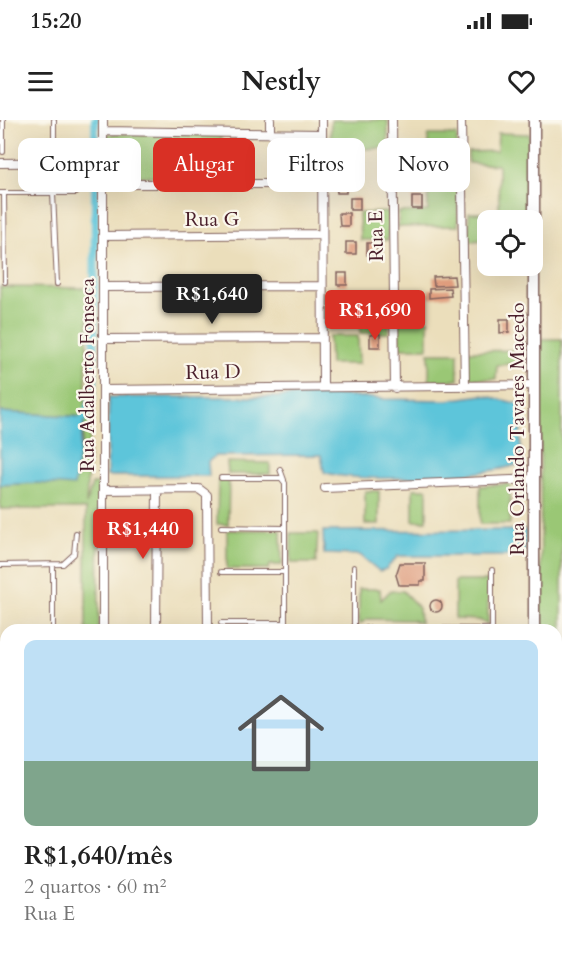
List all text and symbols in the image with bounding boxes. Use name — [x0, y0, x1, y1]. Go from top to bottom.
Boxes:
text: 15:20 — [30, 6, 81, 36]
text: Nestly — [241, 63, 321, 100]
icon: menu — [24, 65, 57, 98]
icon: heart — [505, 65, 538, 98]
chip: Comprar — [18, 138, 141, 192]
chip: Alugar — [153, 138, 255, 192]
chip: Filtros — [267, 138, 365, 192]
chip: Novo — [377, 138, 470, 192]
street label: Rua G — [185, 206, 240, 233]
street label: Rua E — [362, 210, 390, 262]
map controls — [477, 210, 543, 276]
button: locate — [477, 210, 543, 276]
pin: R$1,640 — [157, 274, 267, 325]
street label: Rua Adalberto Fonseca — [74, 278, 101, 472]
text: R$1,640 — [176, 280, 248, 307]
pin: R$1,690 — [320, 290, 430, 341]
text: R$1,690 — [339, 296, 411, 323]
street label: Rua Orlando Tavares Macedo — [504, 302, 531, 556]
street label: Rua D — [185, 358, 241, 386]
pin: R$1,440 — [88, 509, 198, 560]
text: R$1,440 — [107, 515, 179, 542]
icon: home — [227, 679, 335, 787]
text: R$1,640/mês — [24, 838, 173, 873]
text: 2 quartos · 60 m² — [24, 873, 166, 900]
text: Rua E — [24, 900, 75, 927]

